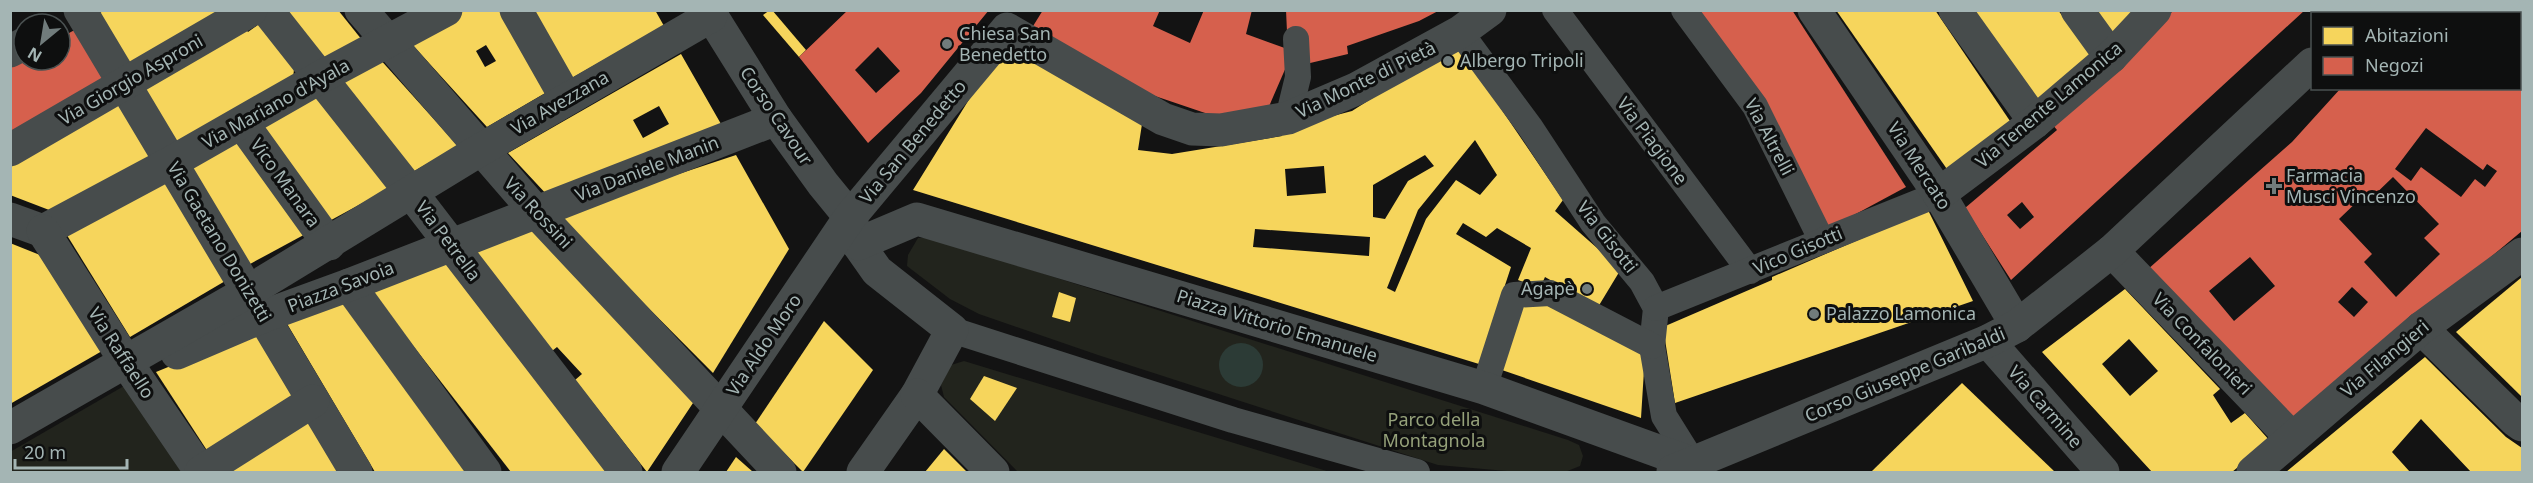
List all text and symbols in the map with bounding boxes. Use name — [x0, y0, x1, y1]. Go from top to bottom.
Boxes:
north arrow — [12, 12, 72, 72]
legend — [2311, 12, 2521, 90]
place label: Chiesa San Benedetto — [959, 21, 1051, 66]
text: Abitazioni — [2365, 23, 2449, 47]
street label: Via Giorgio Asproni — [54, 28, 207, 130]
street label: Via Monte di Pietà — [1292, 35, 1439, 123]
street label: Via Tenente Lamonica — [1970, 36, 2127, 173]
marker: Chiesa San Benedetto — [940, 37, 954, 51]
text: N — [23, 42, 46, 68]
place label: Albergo Tripoli — [1460, 48, 1584, 72]
street label: Via Mariano d'Ayala — [198, 53, 353, 154]
text: Negozi — [2365, 53, 2424, 77]
marker: Albergo Tripoli — [1441, 54, 1455, 68]
street label: Corso Cavour — [735, 61, 819, 170]
street label: Via Avezzana — [506, 64, 613, 140]
street label: Via San Benedetto — [853, 75, 971, 208]
street label: Via Piagione — [1612, 92, 1694, 189]
street label: Via Altrelli — [1740, 94, 1800, 179]
street label: Via Mercato — [1883, 117, 1957, 214]
street label: Via Daniele Manin — [571, 130, 722, 207]
street label: Vico Manara — [245, 133, 326, 232]
street label: Via Gaetano Donizetti — [162, 157, 277, 326]
place label: Farmacia Musci Vincenzo — [2286, 163, 2416, 208]
street label: Via Rossini — [499, 171, 578, 253]
marker: Farmacia Musci Vincenzo — [2267, 179, 2281, 193]
street label: Via Petrella — [411, 195, 487, 285]
street label: Via Gisotti — [1572, 195, 1643, 277]
street label: Vico Gisotti — [1749, 221, 1846, 280]
street label: Piazza Savoia — [284, 255, 397, 317]
place label: Agapè — [1521, 276, 1575, 300]
marker: Agapè — [1580, 282, 1594, 296]
street label: Piazza Vittorio Emanuele — [1174, 283, 1380, 367]
street label: Via Confalonieri — [2148, 287, 2258, 400]
street label: Via Aldo Moro — [720, 289, 806, 400]
place label: Palazzo Lamonica — [1826, 301, 1976, 325]
street label: Via Raffaello — [83, 302, 160, 403]
marker: Palazzo Lamonica — [1807, 307, 1821, 321]
street label: Via Filangieri — [2335, 314, 2433, 402]
street label: Corso Giuseppe Garibaldi — [1801, 321, 2008, 427]
street label: Via Carmine — [2003, 360, 2088, 453]
park label: Parco della Montagnola — [1383, 407, 1485, 452]
scale bar — [15, 432, 128, 470]
text: 20 m — [24, 440, 66, 464]

